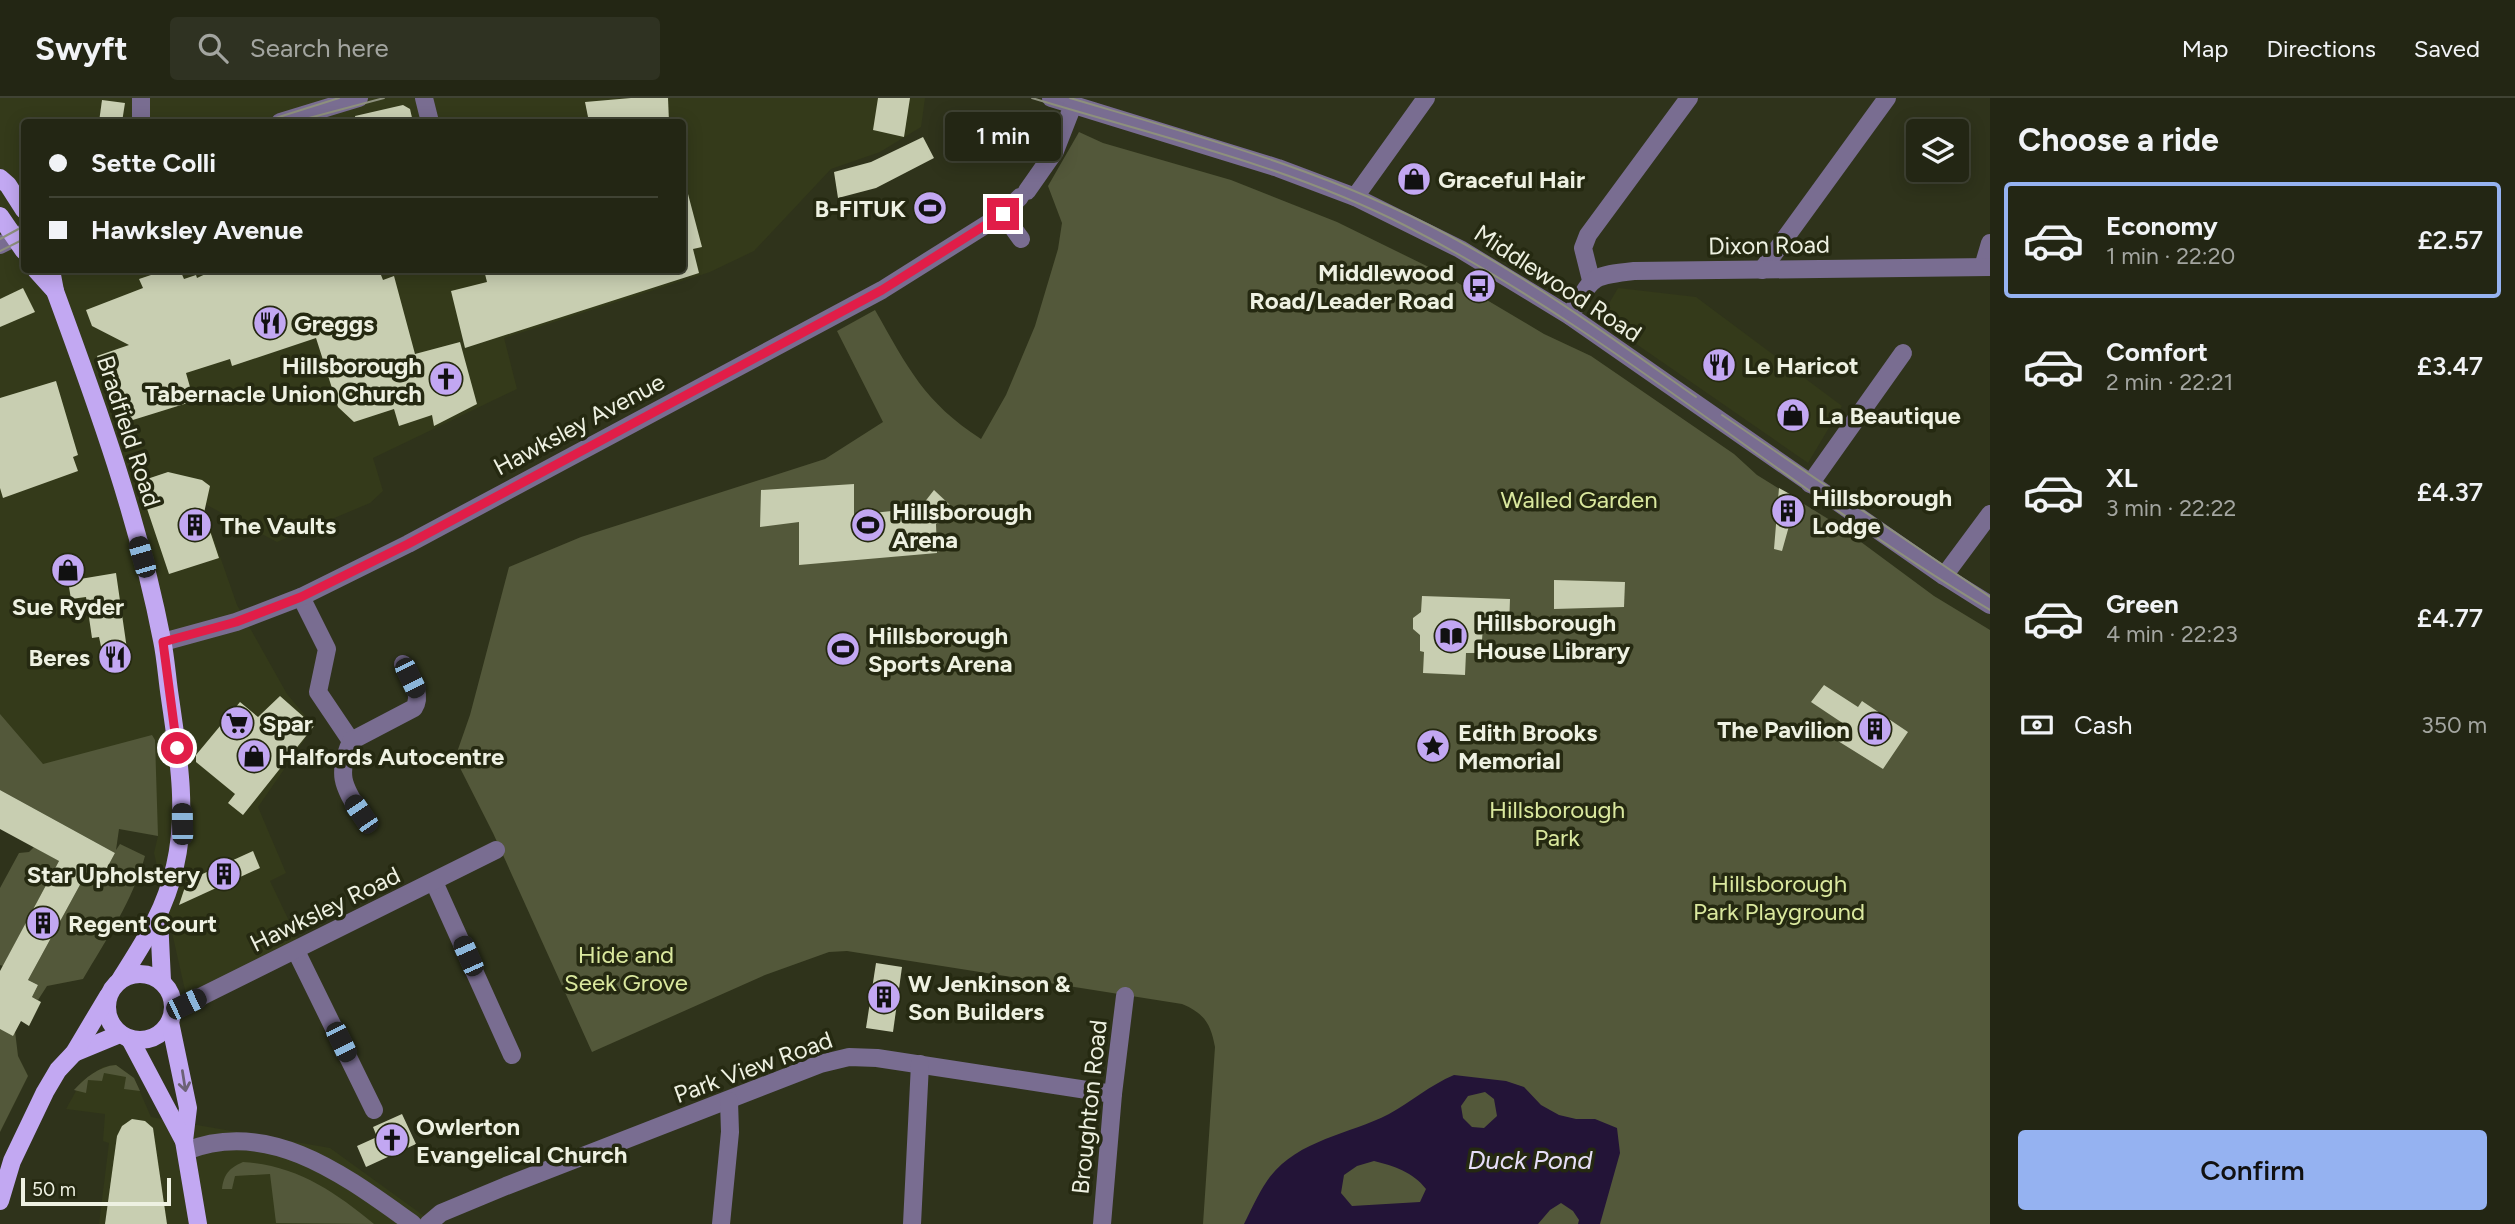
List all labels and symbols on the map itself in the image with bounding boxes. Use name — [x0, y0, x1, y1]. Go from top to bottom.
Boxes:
callout: 1 min — [945, 113, 1061, 162]
shop icon: Graceful Hair — [1395, 160, 1433, 198]
place label: Graceful Hair — [1438, 165, 1585, 194]
sports icon: B-FITUK — [911, 189, 949, 227]
place label: B-FITUK — [814, 194, 906, 223]
route end — [987, 198, 1019, 230]
street label: Middlewood Road — [1469, 218, 1647, 348]
street label: Dixon Road — [1708, 229, 1830, 261]
place label: Middlewood Road/Leader Road — [1249, 258, 1454, 315]
bus stop icon: Middlewood Road/Leader Road — [1460, 267, 1498, 305]
restaurant icon: Greggs — [251, 304, 289, 342]
place label: Greggs — [294, 309, 374, 338]
restaurant icon: Le Haricot — [1700, 346, 1738, 384]
place label: Hillsborough Tabernacle Union Church — [145, 351, 422, 408]
place label: Le Haricot — [1744, 351, 1859, 380]
street label: Bradfield Road — [91, 352, 167, 510]
church icon: Hillsborough Tabernacle Union Church — [427, 360, 465, 398]
street label: Hawksley Avenue — [489, 367, 669, 481]
shop icon: La Beautique — [1774, 396, 1812, 434]
place label: La Beautique — [1818, 401, 1961, 430]
place label: Hillsborough Lodge — [1812, 483, 1952, 540]
park label: Walled Garden — [1500, 485, 1658, 514]
building icon: Hillsborough Lodge — [1769, 492, 1807, 530]
place label: Hillsborough Arena — [892, 497, 1032, 554]
building icon: The Vaults — [176, 506, 214, 544]
sports icon: Hillsborough Arena — [849, 506, 887, 544]
place label: The Vaults — [220, 511, 336, 540]
car — [127, 534, 158, 580]
shop icon: Sue Ryder — [49, 551, 87, 589]
place label: Sue Ryder — [12, 592, 124, 621]
place label: Hillsborough House Library — [1476, 608, 1630, 665]
library icon: Hillsborough House Library — [1432, 617, 1470, 655]
place label: Hillsborough Sports Arena — [868, 621, 1013, 678]
sports icon: Hillsborough Sports Arena — [824, 630, 862, 668]
restaurant icon: Beres — [96, 638, 134, 676]
place label: Beres — [28, 643, 90, 672]
car — [392, 655, 429, 701]
supermarket icon: Spar — [218, 704, 256, 742]
place label: Spar — [262, 709, 313, 738]
building icon: The Pavilion — [1856, 710, 1894, 748]
place label: The Pavilion — [1717, 715, 1850, 744]
place label: Edith Brooks Memorial — [1458, 718, 1598, 775]
place icon: Edith Brooks Memorial — [1414, 727, 1452, 765]
route start — [161, 732, 193, 764]
shop icon: Halfords Autocentre — [235, 737, 273, 775]
place label: Halfords Autocentre — [278, 742, 504, 771]
car — [341, 791, 382, 837]
park label: Hillsborough Park — [1489, 795, 1625, 852]
car — [172, 803, 193, 845]
building icon: Star Upholstery — [205, 855, 243, 893]
place label: Star Upholstery — [27, 860, 200, 889]
street label: Hawksley Road — [245, 860, 405, 958]
park label: Hillsborough Park Playground — [1693, 869, 1865, 926]
building icon: Regent Court — [24, 904, 62, 942]
place label: Regent Court — [68, 909, 217, 938]
car — [450, 933, 487, 979]
park label: Hide and Seek Grove — [564, 940, 688, 997]
place label: W Jenkinson & Son Builders — [908, 969, 1071, 1026]
building icon: W Jenkinson & Son Builders — [865, 978, 903, 1016]
car — [163, 985, 210, 1023]
street label: Broughton Road — [1065, 1018, 1113, 1196]
car — [323, 1019, 360, 1065]
street label: Park View Road — [670, 1025, 836, 1109]
one-way arrow — [178, 1069, 191, 1092]
place label: Owlerton Evangelical Church — [416, 1112, 628, 1169]
church icon: Owlerton Evangelical Church — [373, 1121, 411, 1159]
water label: Duck Pond — [1467, 1144, 1593, 1176]
scale bar — [21, 1175, 172, 1207]

